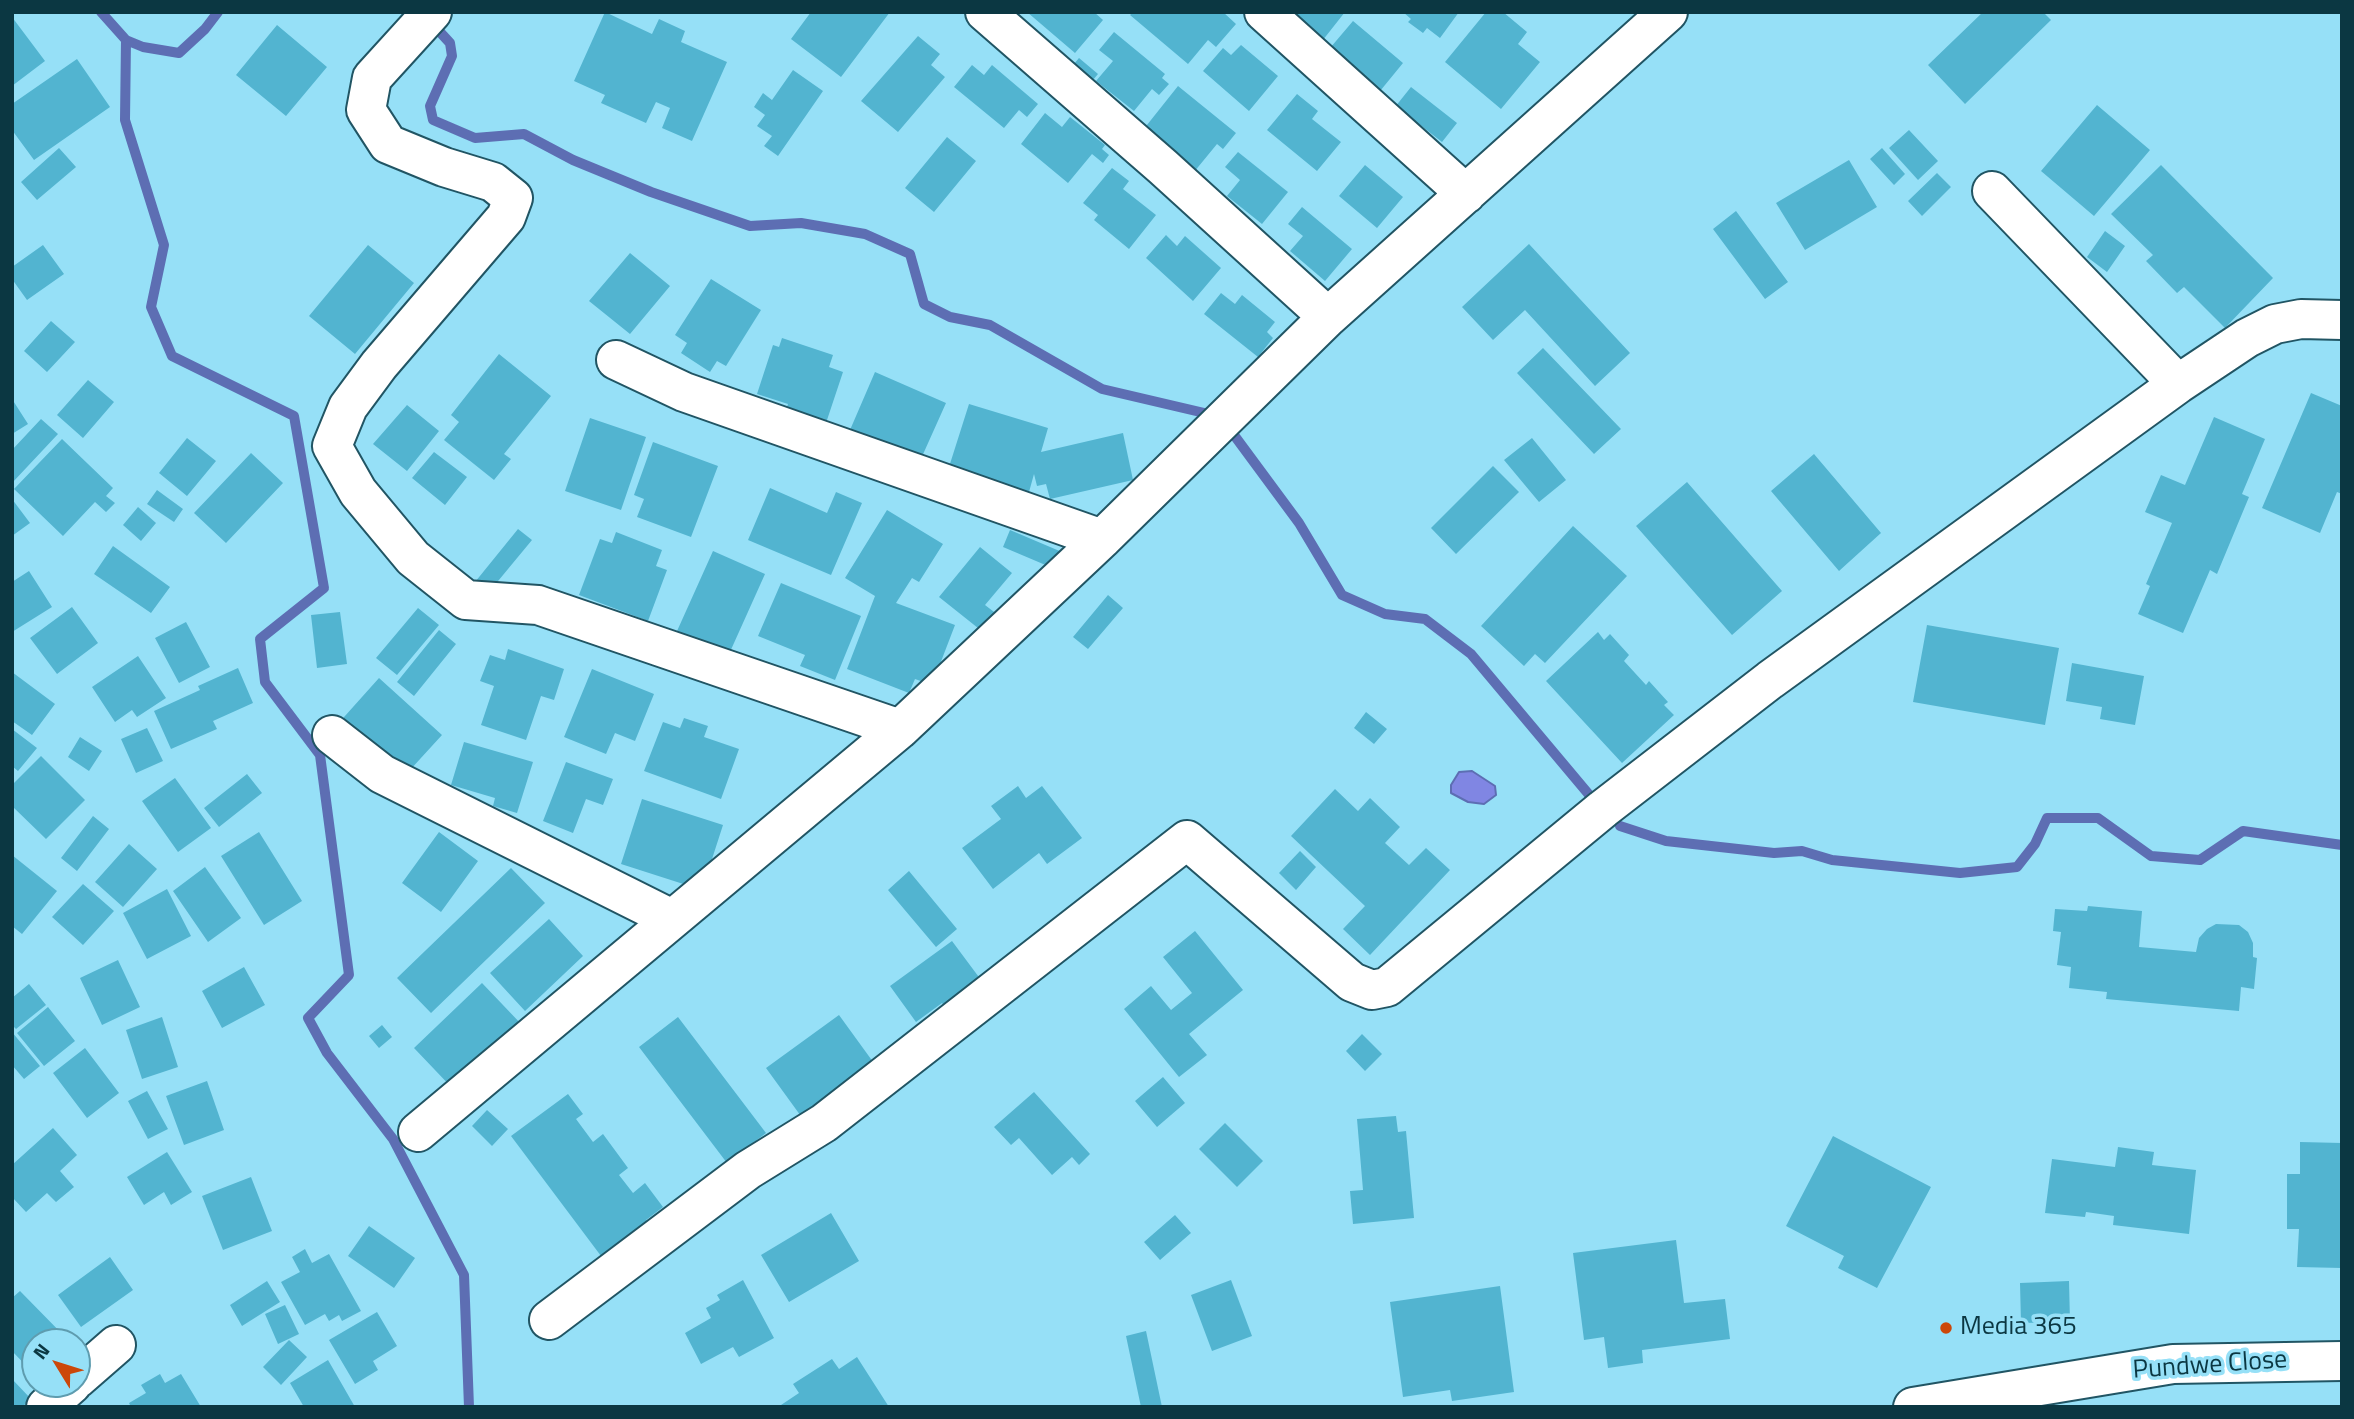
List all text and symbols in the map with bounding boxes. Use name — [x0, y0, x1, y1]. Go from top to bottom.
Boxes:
place label: Media 365 — [1960, 1312, 2077, 1344]
marker: Media 365 — [1938, 1320, 1954, 1336]
north arrow — [21, 1328, 91, 1398]
text: N — [25, 1337, 56, 1365]
street label: Pundwe Close — [2132, 1345, 2288, 1387]

